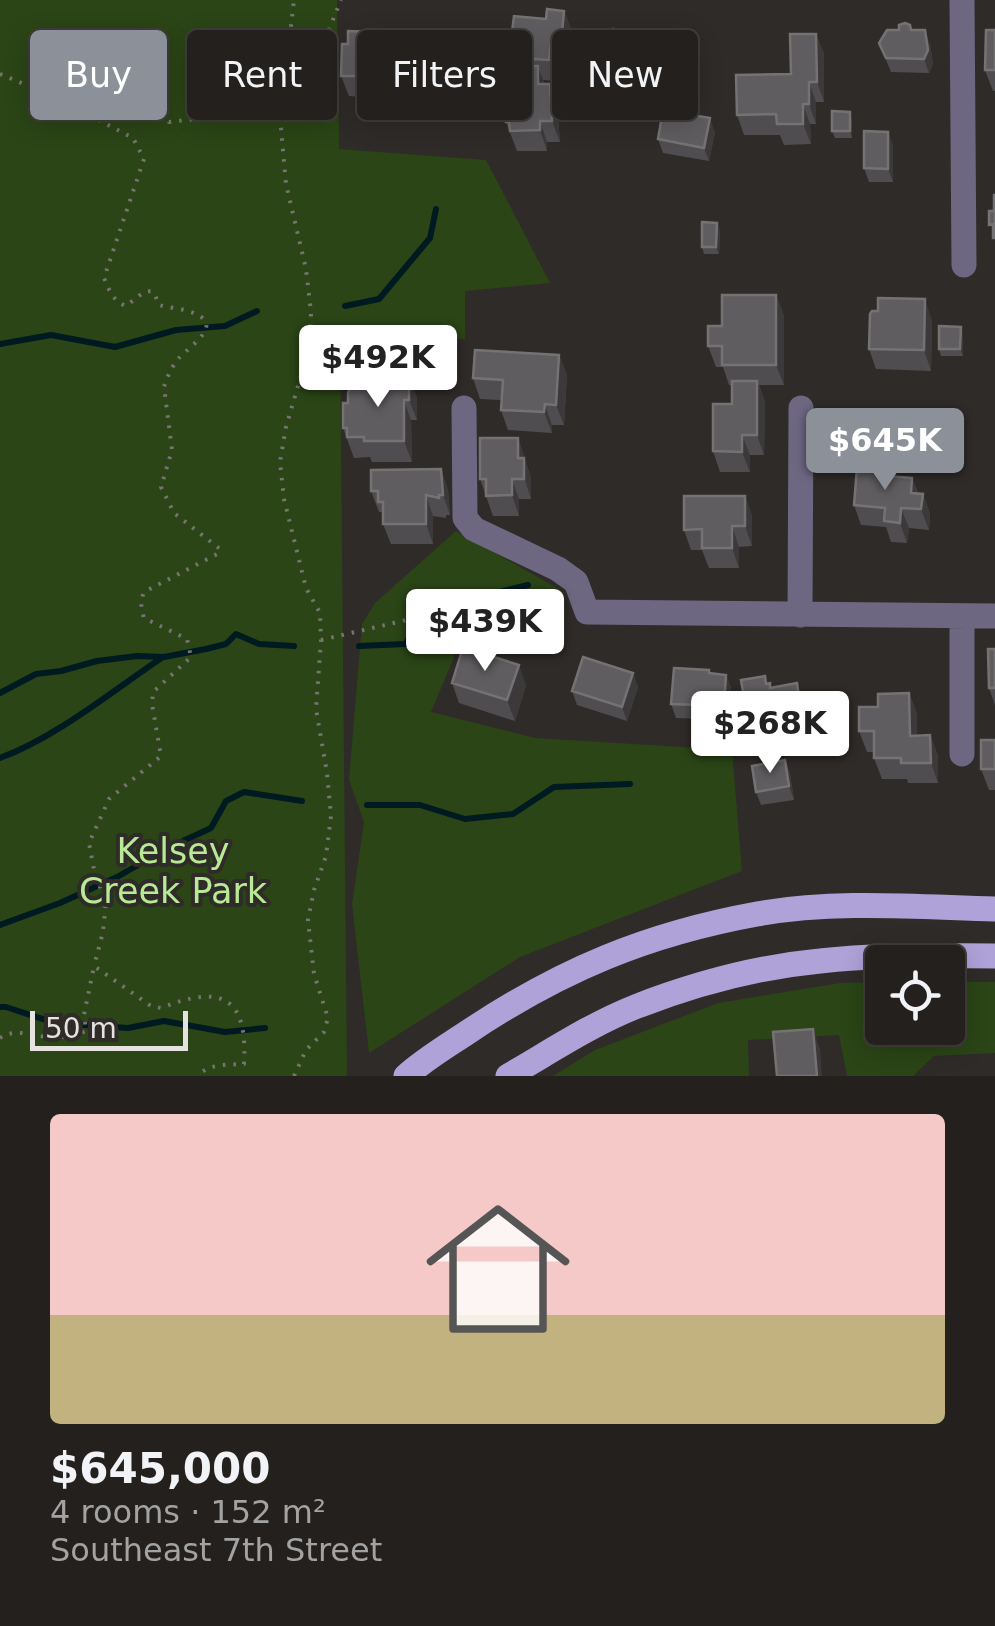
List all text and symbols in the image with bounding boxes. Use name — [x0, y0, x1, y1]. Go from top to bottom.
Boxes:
chip: Buy — [30, 30, 167, 120]
chip: Rent — [187, 30, 337, 120]
chip: Filters — [357, 30, 532, 120]
chip: New — [552, 30, 698, 120]
pin: $492K — [308, 325, 448, 410]
text: $492K — [321, 338, 435, 376]
pin: $645K — [815, 408, 955, 493]
text: $645K — [828, 421, 942, 459]
pin: $439K — [415, 589, 555, 674]
text: $439K — [428, 602, 542, 640]
pin: $268K — [700, 691, 840, 776]
text: $268K — [713, 704, 827, 742]
park label: Kelsey Creek Park — [79, 831, 268, 911]
map controls — [865, 945, 965, 1045]
button: locate — [865, 945, 965, 1045]
scale bar — [30, 1006, 188, 1050]
text: 50 m — [45, 1012, 117, 1045]
icon: home — [408, 1179, 588, 1359]
text: $645,000 — [50, 1444, 271, 1493]
text: 4 rooms · 152 m² — [50, 1493, 326, 1531]
text: Southeast 7th Street — [50, 1531, 382, 1569]

